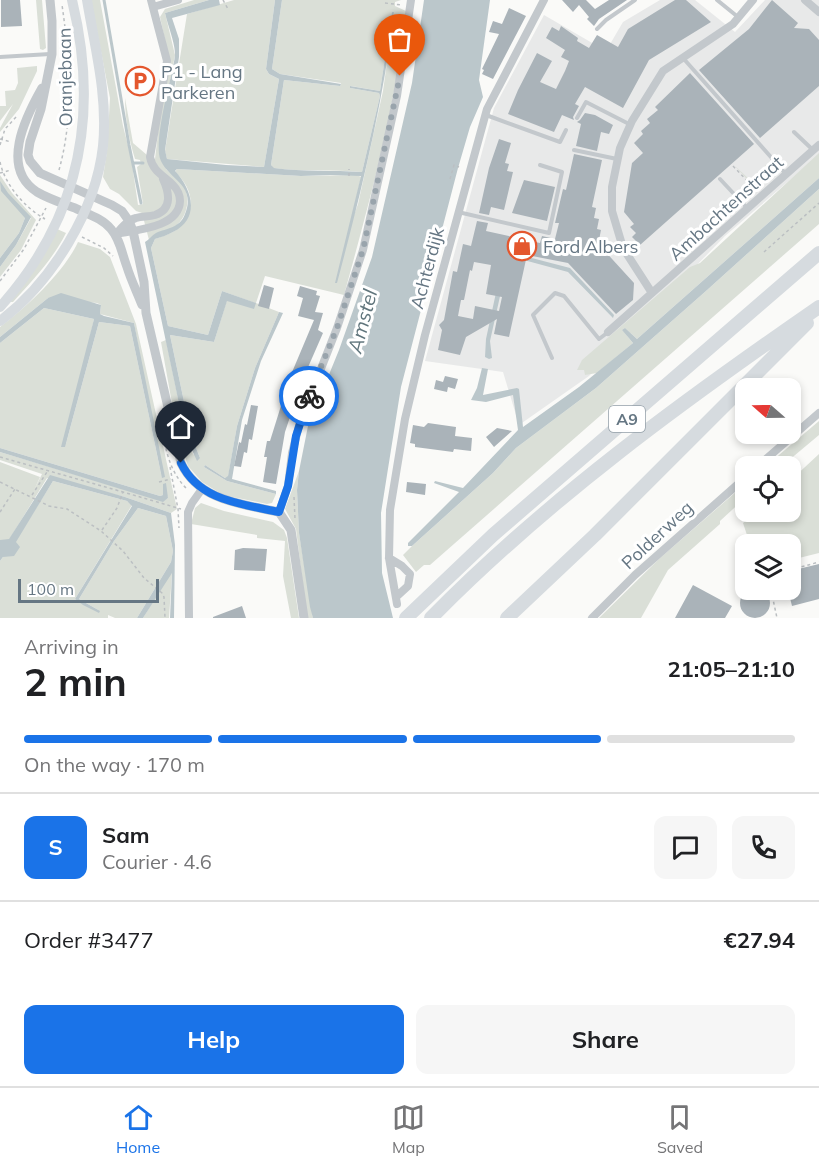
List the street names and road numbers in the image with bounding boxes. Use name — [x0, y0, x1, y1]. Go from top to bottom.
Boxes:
street label: Oranjebaan — [53, 27, 77, 127]
street label: Ambachtenstraat — [664, 151, 788, 265]
street label: Achterdijk — [405, 224, 449, 311]
road number: A9 — [609, 406, 645, 432]
street label: Polderweg — [616, 496, 698, 574]

